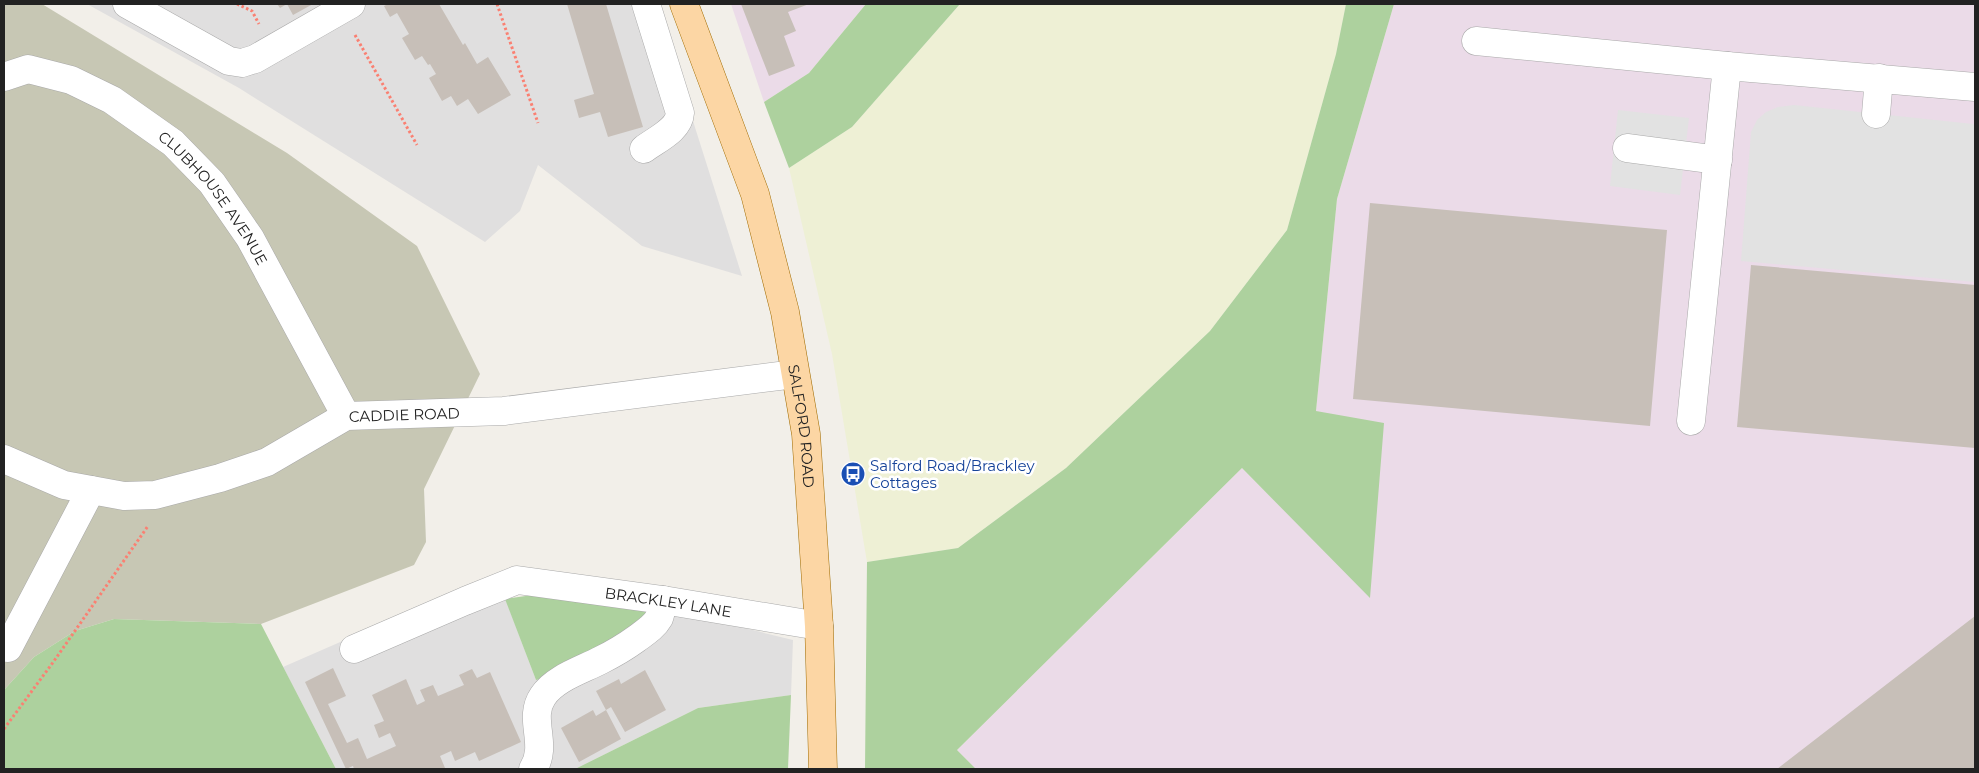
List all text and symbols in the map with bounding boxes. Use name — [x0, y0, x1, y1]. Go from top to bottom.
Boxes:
street label: CLUBHOUSE AVENUE — [155, 126, 272, 268]
street label: SALFORD ROAD — [785, 363, 819, 488]
street label: CADDIE ROAD — [349, 403, 460, 425]
place label: Salford Road/Brackley Cottages — [870, 456, 1035, 492]
bus stop icon: Salford Road/Brackley Cottages — [840, 461, 866, 487]
street label: BRACKLEY LANE — [604, 583, 733, 621]

